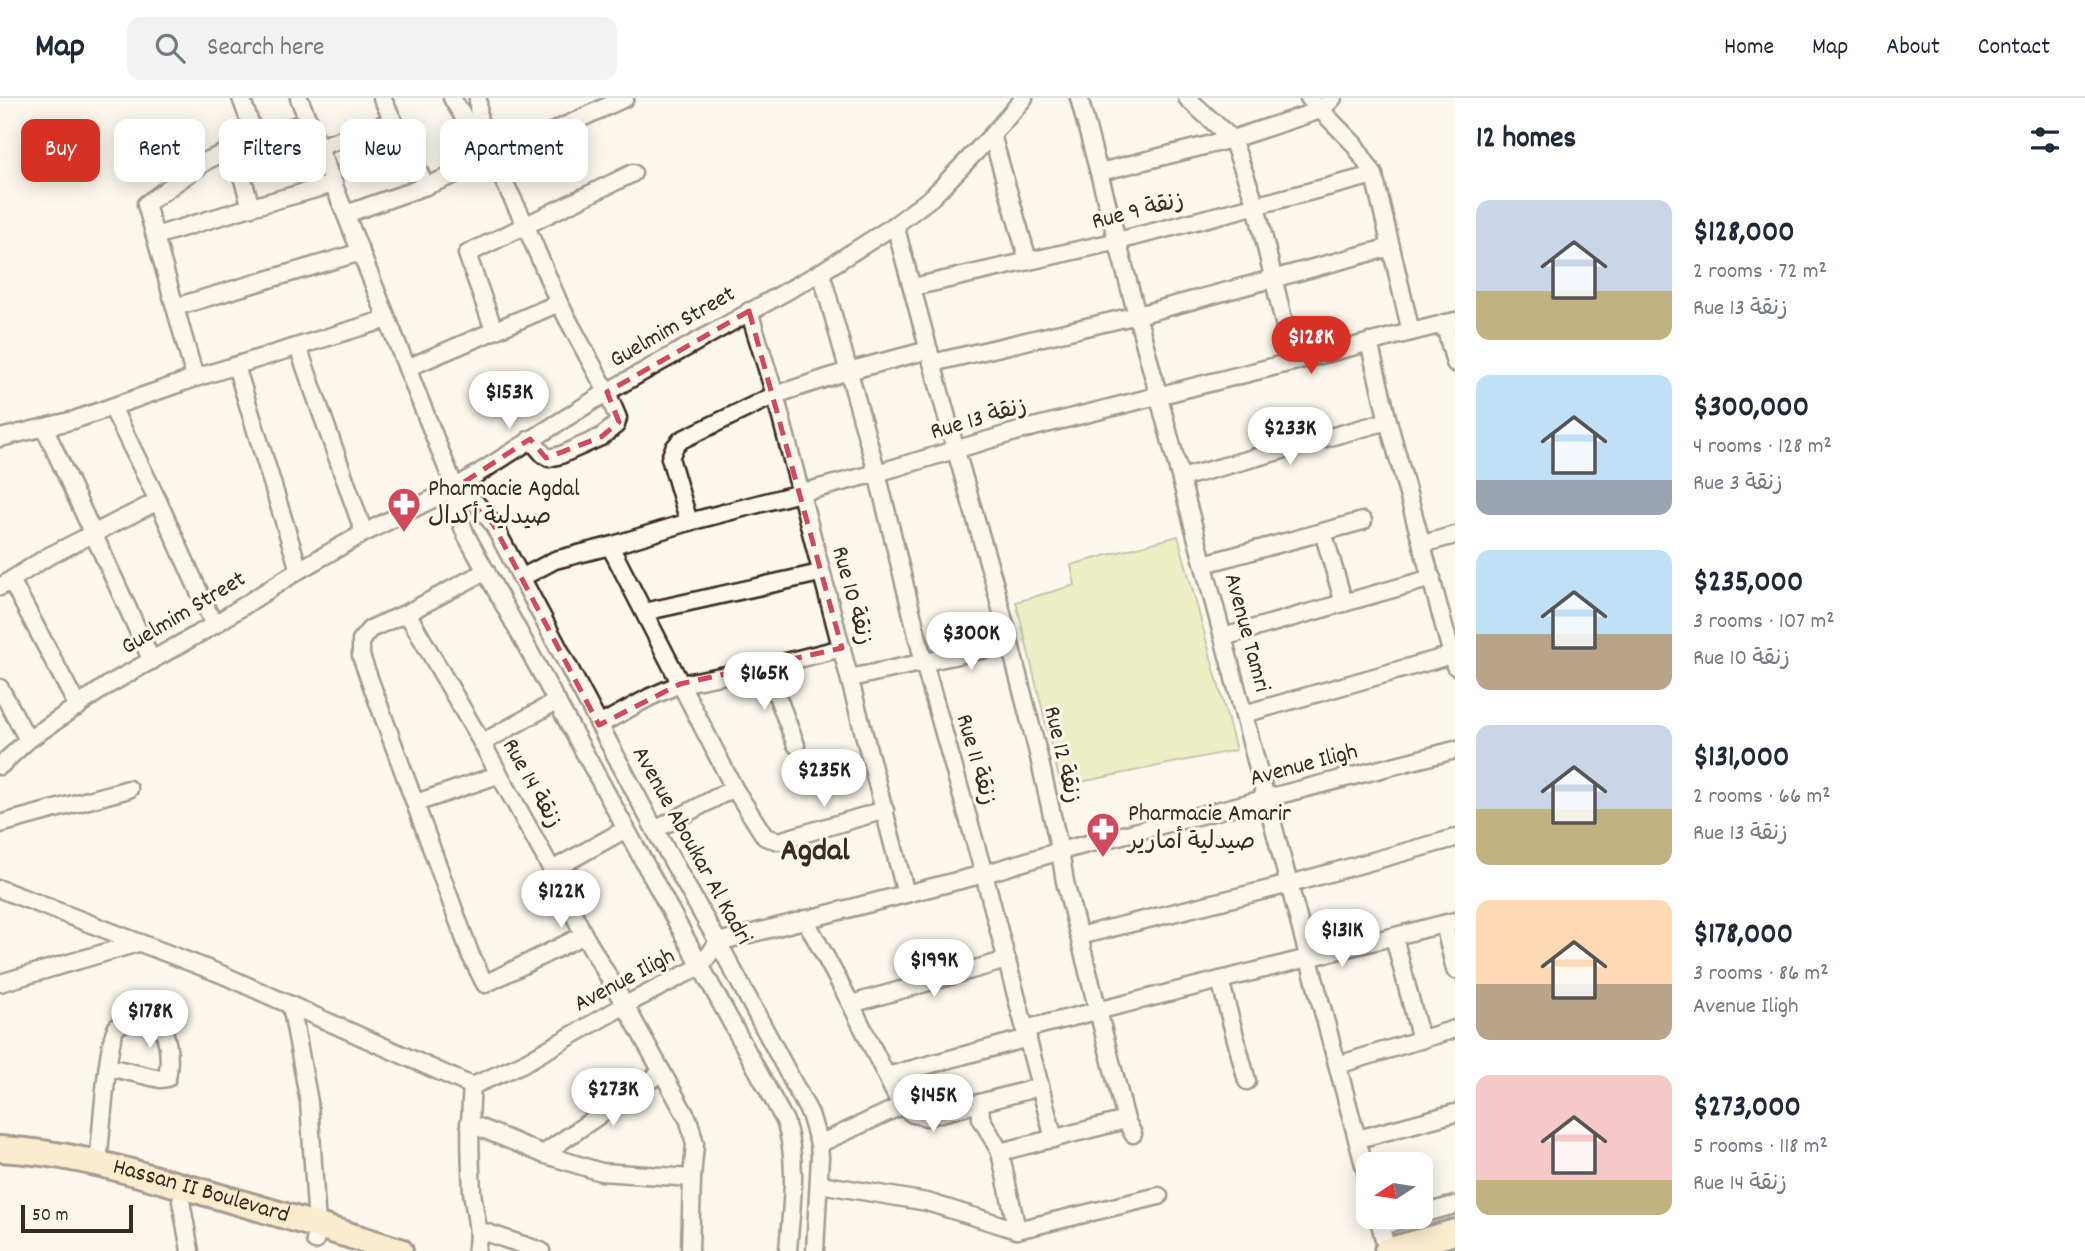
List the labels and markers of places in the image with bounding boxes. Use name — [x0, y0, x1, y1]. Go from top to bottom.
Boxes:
pin: $128K — [1262, 316, 1360, 376]
pin: $153K — [460, 372, 558, 431]
pin: $233K — [1241, 408, 1339, 467]
place label: Pharmacie Agdal صيدلية أكدال — [428, 473, 580, 535]
pharmacy icon: Pharmacie Agdal صيدلية أكدال — [385, 485, 423, 534]
pin: $300K — [922, 612, 1020, 672]
pin: $165K — [715, 652, 813, 712]
pin: $235K — [775, 750, 873, 809]
place label: Pharmacie Amarir صيدلية أمارير — [1126, 798, 1291, 860]
pharmacy icon: Pharmacie Amarir صيدلية أمارير — [1084, 810, 1122, 859]
pin: $122K — [512, 870, 610, 930]
pin: $131K — [1293, 910, 1391, 969]
pin: $199K — [885, 940, 983, 999]
pin: $178K — [101, 990, 199, 1050]
pin: $273K — [564, 1068, 662, 1128]
pin: $145K — [884, 1074, 982, 1134]

